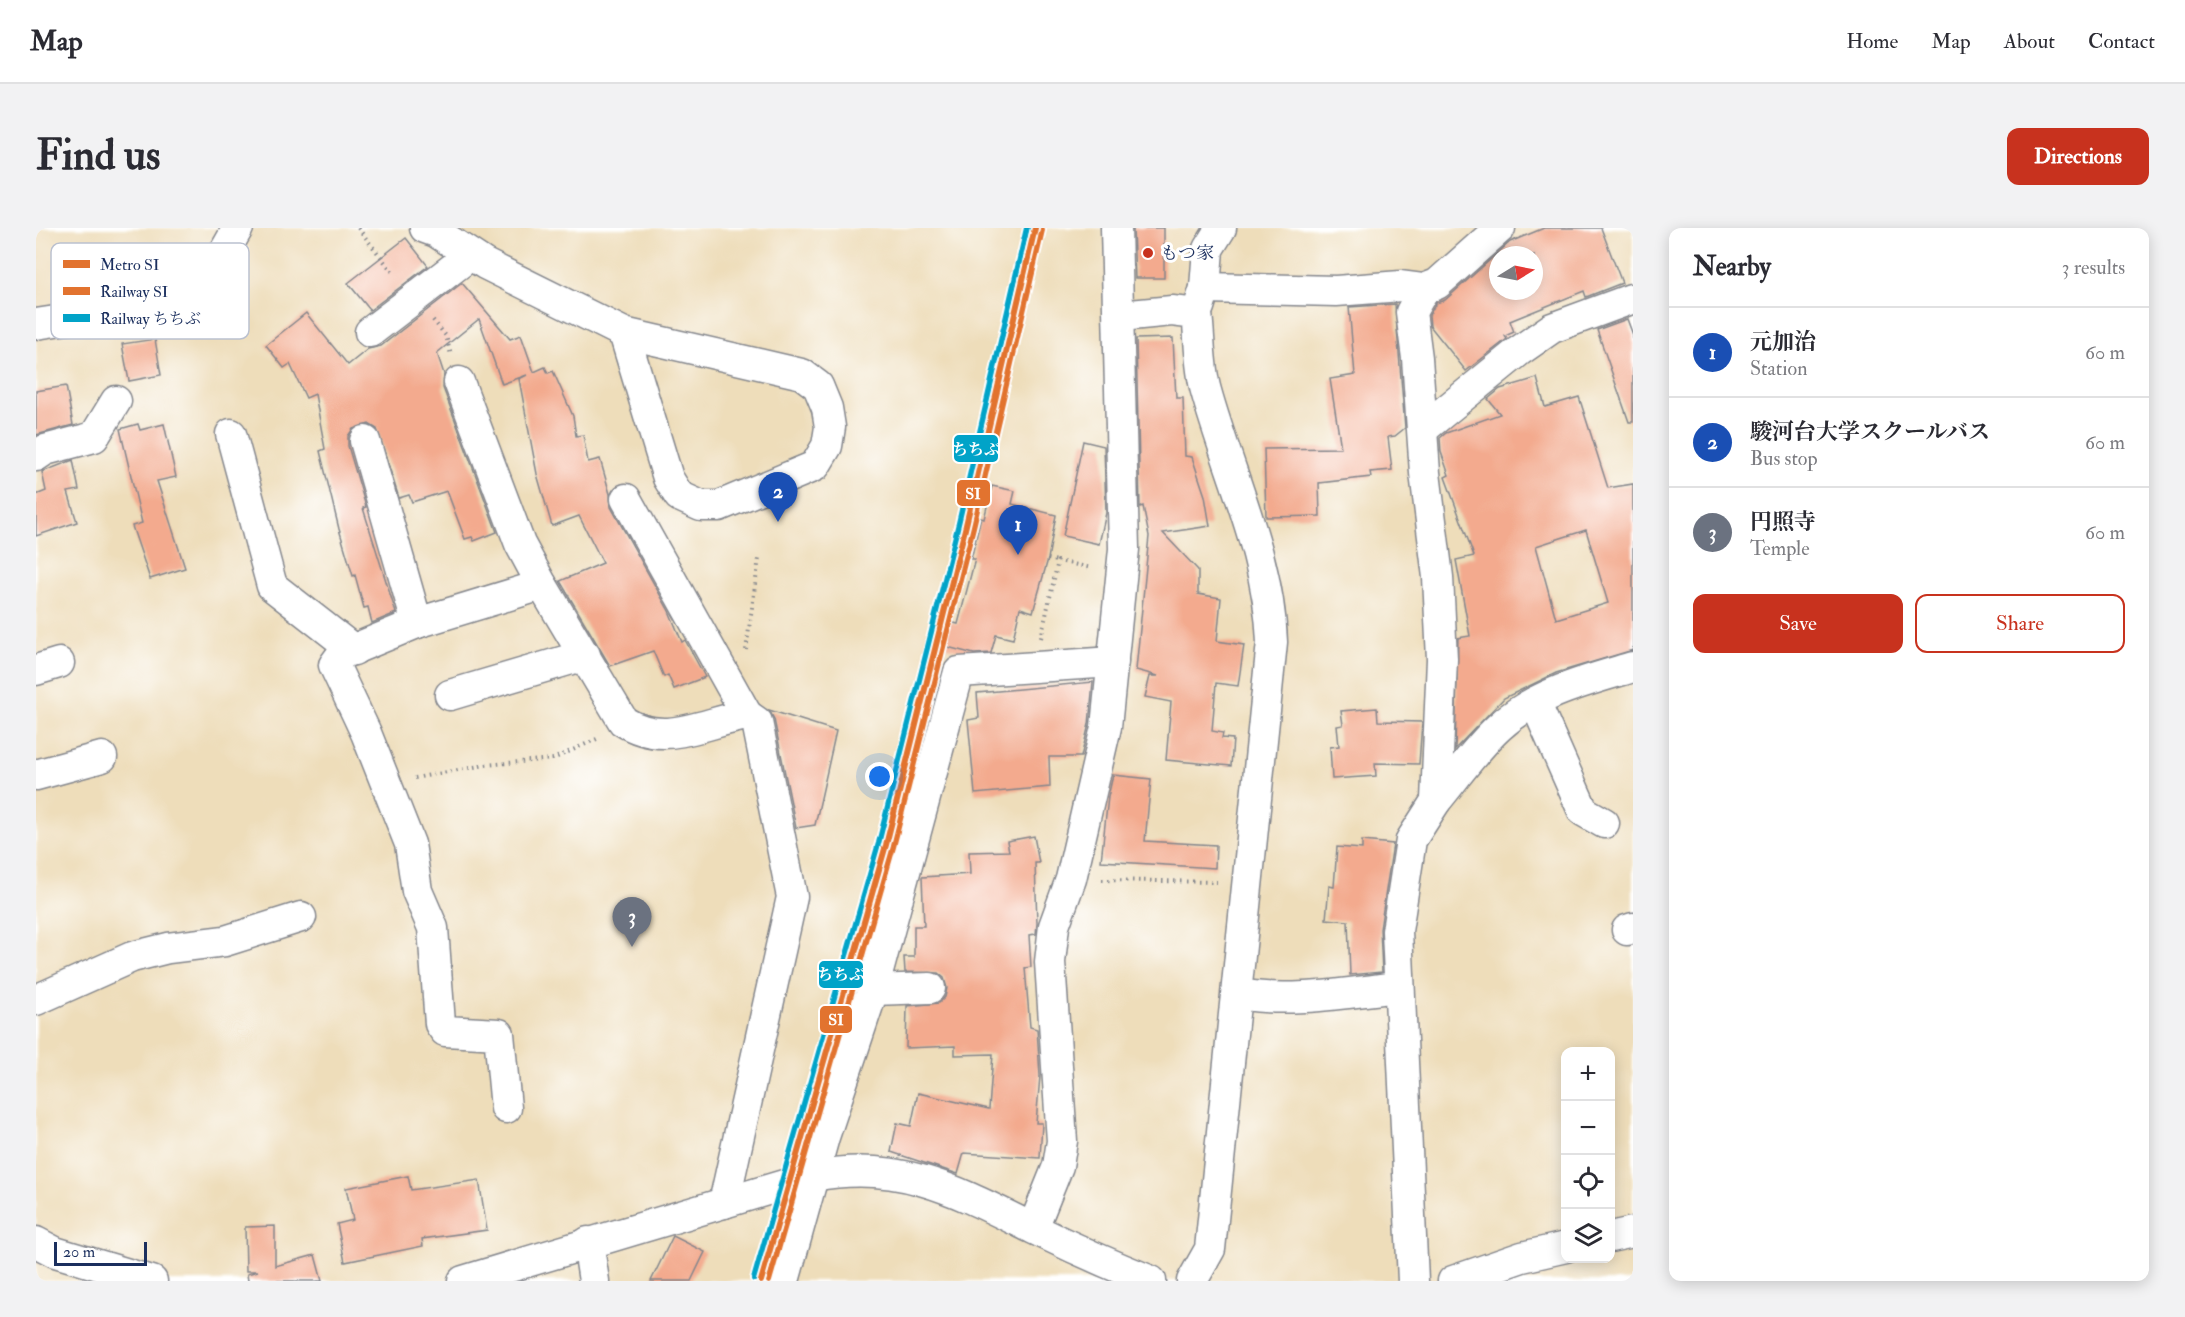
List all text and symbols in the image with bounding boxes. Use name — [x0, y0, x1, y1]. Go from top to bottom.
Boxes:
text: Map — [30, 24, 83, 59]
text: Home — [1846, 28, 1898, 55]
text: Map — [1931, 28, 1971, 55]
text: About — [2004, 28, 2055, 55]
text: Contact — [2088, 28, 2155, 55]
button: Directions — [2007, 128, 2149, 185]
text: Find us — [36, 130, 160, 182]
place label: もつ家 — [1160, 242, 1214, 265]
legend — [51, 243, 249, 339]
marker: もつ家 — [1141, 246, 1155, 260]
north arrow — [1489, 246, 1543, 300]
text: Nearby — [1693, 251, 1771, 283]
text: Metro SI — [100, 255, 159, 275]
text: 3 results — [2062, 255, 2125, 280]
text: Railway SI — [100, 282, 168, 302]
text: Railway ちちぶ — [100, 309, 201, 329]
text: 元加治 — [1750, 328, 1816, 356]
text: 1 — [1709, 340, 1716, 365]
text: 60 m — [2085, 340, 2125, 365]
text: Station — [1750, 356, 1807, 381]
text: 駿河台大学スクールバス — [1750, 418, 1990, 446]
text: 2 — [1707, 430, 1718, 455]
text: 60 m — [2085, 430, 2125, 455]
line badge: ちちぶ — [953, 434, 999, 463]
text: ちちぶ — [952, 440, 1000, 460]
text: Bus stop — [1750, 446, 1818, 471]
pin: 2 — [758, 472, 798, 522]
line badge: SI — [956, 479, 991, 507]
text: SI — [965, 484, 981, 504]
pin: 1 — [998, 506, 1038, 555]
text: 円照寺 — [1750, 508, 1816, 536]
text: 3 — [1709, 520, 1716, 545]
text: 60 m — [2085, 520, 2125, 545]
text: Temple — [1750, 536, 1810, 561]
button: Save — [1693, 594, 1903, 653]
button: Share — [1915, 594, 2125, 653]
your location — [865, 762, 894, 791]
pin: 3 — [612, 898, 652, 947]
line badge: ちちぶ — [818, 960, 864, 989]
text: ちちぶ — [817, 965, 865, 985]
line badge: SI — [819, 1005, 853, 1034]
text: SI — [828, 1010, 844, 1030]
map controls — [1561, 1047, 1615, 1263]
button: + — [1561, 1047, 1615, 1101]
button: − — [1561, 1101, 1615, 1155]
button: locate — [1561, 1155, 1615, 1209]
button: layers — [1561, 1209, 1615, 1263]
scale bar — [54, 1239, 147, 1266]
text: 20 m — [63, 1242, 95, 1262]

